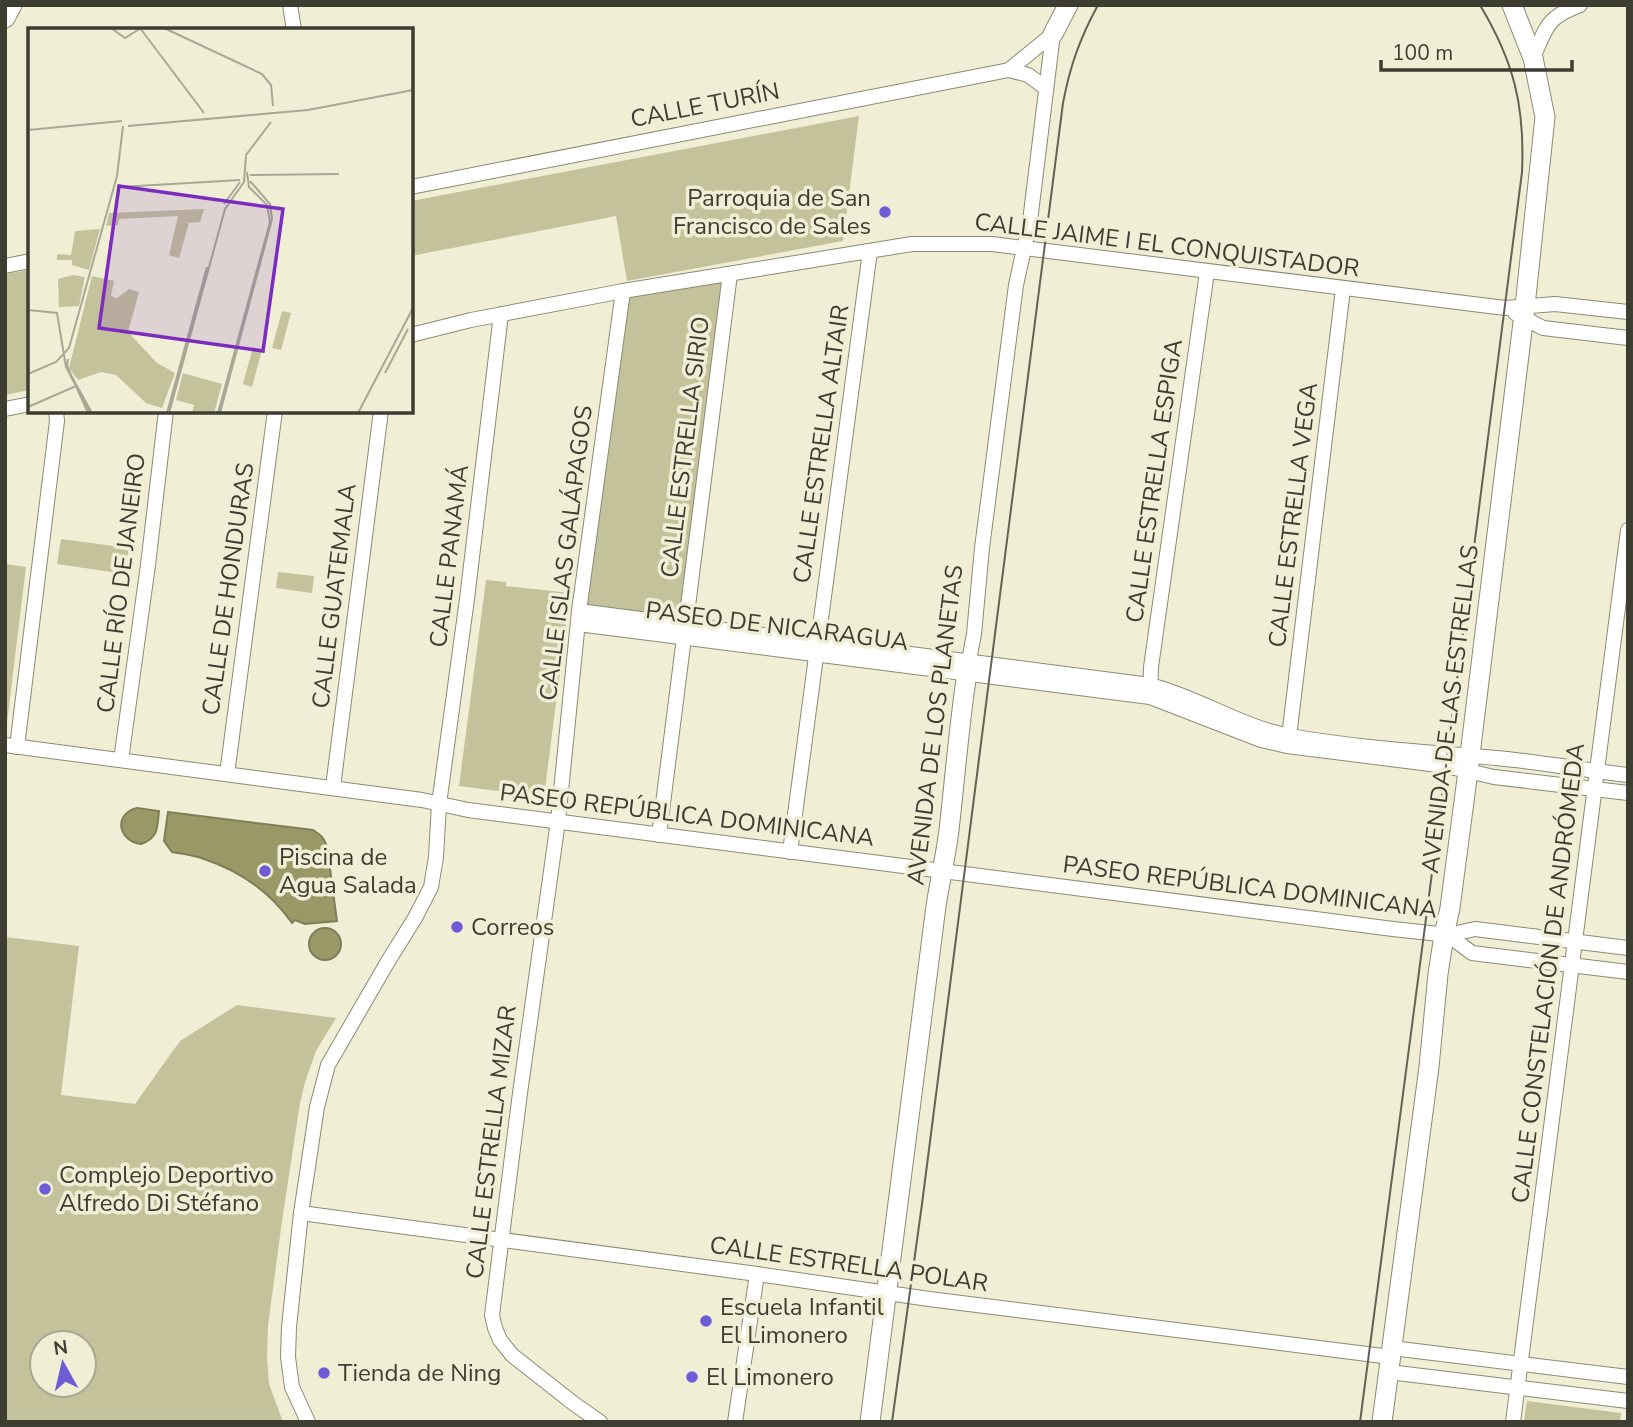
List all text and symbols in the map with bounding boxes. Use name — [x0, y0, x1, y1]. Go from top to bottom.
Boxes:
inset map — [28, 28, 413, 413]
scale bar — [1381, 28, 1572, 72]
text: 100 m — [1392, 39, 1453, 67]
street label: CALLE TURÍN — [628, 75, 782, 135]
place label: Parroquia de San Francisco de Sales — [673, 182, 871, 242]
marker: Parroquia de San Francisco de Sales — [877, 204, 893, 220]
street label: CALLE JAIME I EL CONQUISTADOR — [973, 205, 1361, 285]
street label: CALLE ESTRELLA ALTAIR — [786, 303, 856, 585]
street label: CALLE ESTRELLA SIRIO — [653, 315, 717, 579]
street label: CALLE ESTRELLA ESPIGA — [1118, 337, 1190, 625]
street label: CALLE ESTRELLA VEGA — [1261, 380, 1325, 649]
street label: CALLE ISLAS GALÁPAGOS — [532, 403, 600, 703]
street label: CALLE RÍO DE JANEIRO — [89, 451, 153, 715]
street label: CALLE DE HONDURAS — [194, 461, 262, 717]
street label: CALLE PANAMÁ — [422, 462, 476, 649]
street label: CALLE GUATEMALA — [304, 481, 364, 710]
street label: AVENIDA DE LAS ESTRELLAS — [1414, 543, 1486, 875]
street label: AVENIDA DE LOS PLANETAS — [899, 563, 971, 887]
street label: PASEO DE NICARAGUA — [644, 594, 911, 658]
street label: CALLE CONSTELACIÓN DE ANDRÓMEDA — [1504, 741, 1592, 1205]
street label: PASEO REPÚBLICA DOMINICANA — [498, 776, 876, 854]
place label: Piscina de Agua Salada — [279, 841, 417, 901]
street label: PASEO REPÚBLICA DOMINICANA — [1061, 848, 1439, 926]
marker: Piscina de Agua Salada — [257, 863, 273, 879]
place label: Correos — [471, 911, 554, 943]
marker: Correos — [449, 919, 465, 935]
street label: CALLE ESTRELLA MIZAR — [458, 1003, 524, 1281]
place label: Complejo Deportivo Alfredo Di Stéfano — [59, 1159, 274, 1219]
marker: Complejo Deportivo Alfredo Di Stéfano — [37, 1181, 53, 1197]
street label: CALLE ESTRELLA POLAR — [708, 1229, 990, 1299]
place label: Escuela Infantil El Limonero — [720, 1291, 884, 1351]
marker: Escuela Infantil El Limonero — [698, 1313, 714, 1329]
north arrow — [28, 1329, 98, 1399]
text: N — [52, 1334, 70, 1362]
place label: Tienda de Ning — [338, 1357, 501, 1389]
place label: El Limonero — [706, 1361, 834, 1393]
marker: Tienda de Ning — [316, 1365, 332, 1381]
marker: El Limonero — [684, 1369, 700, 1385]

